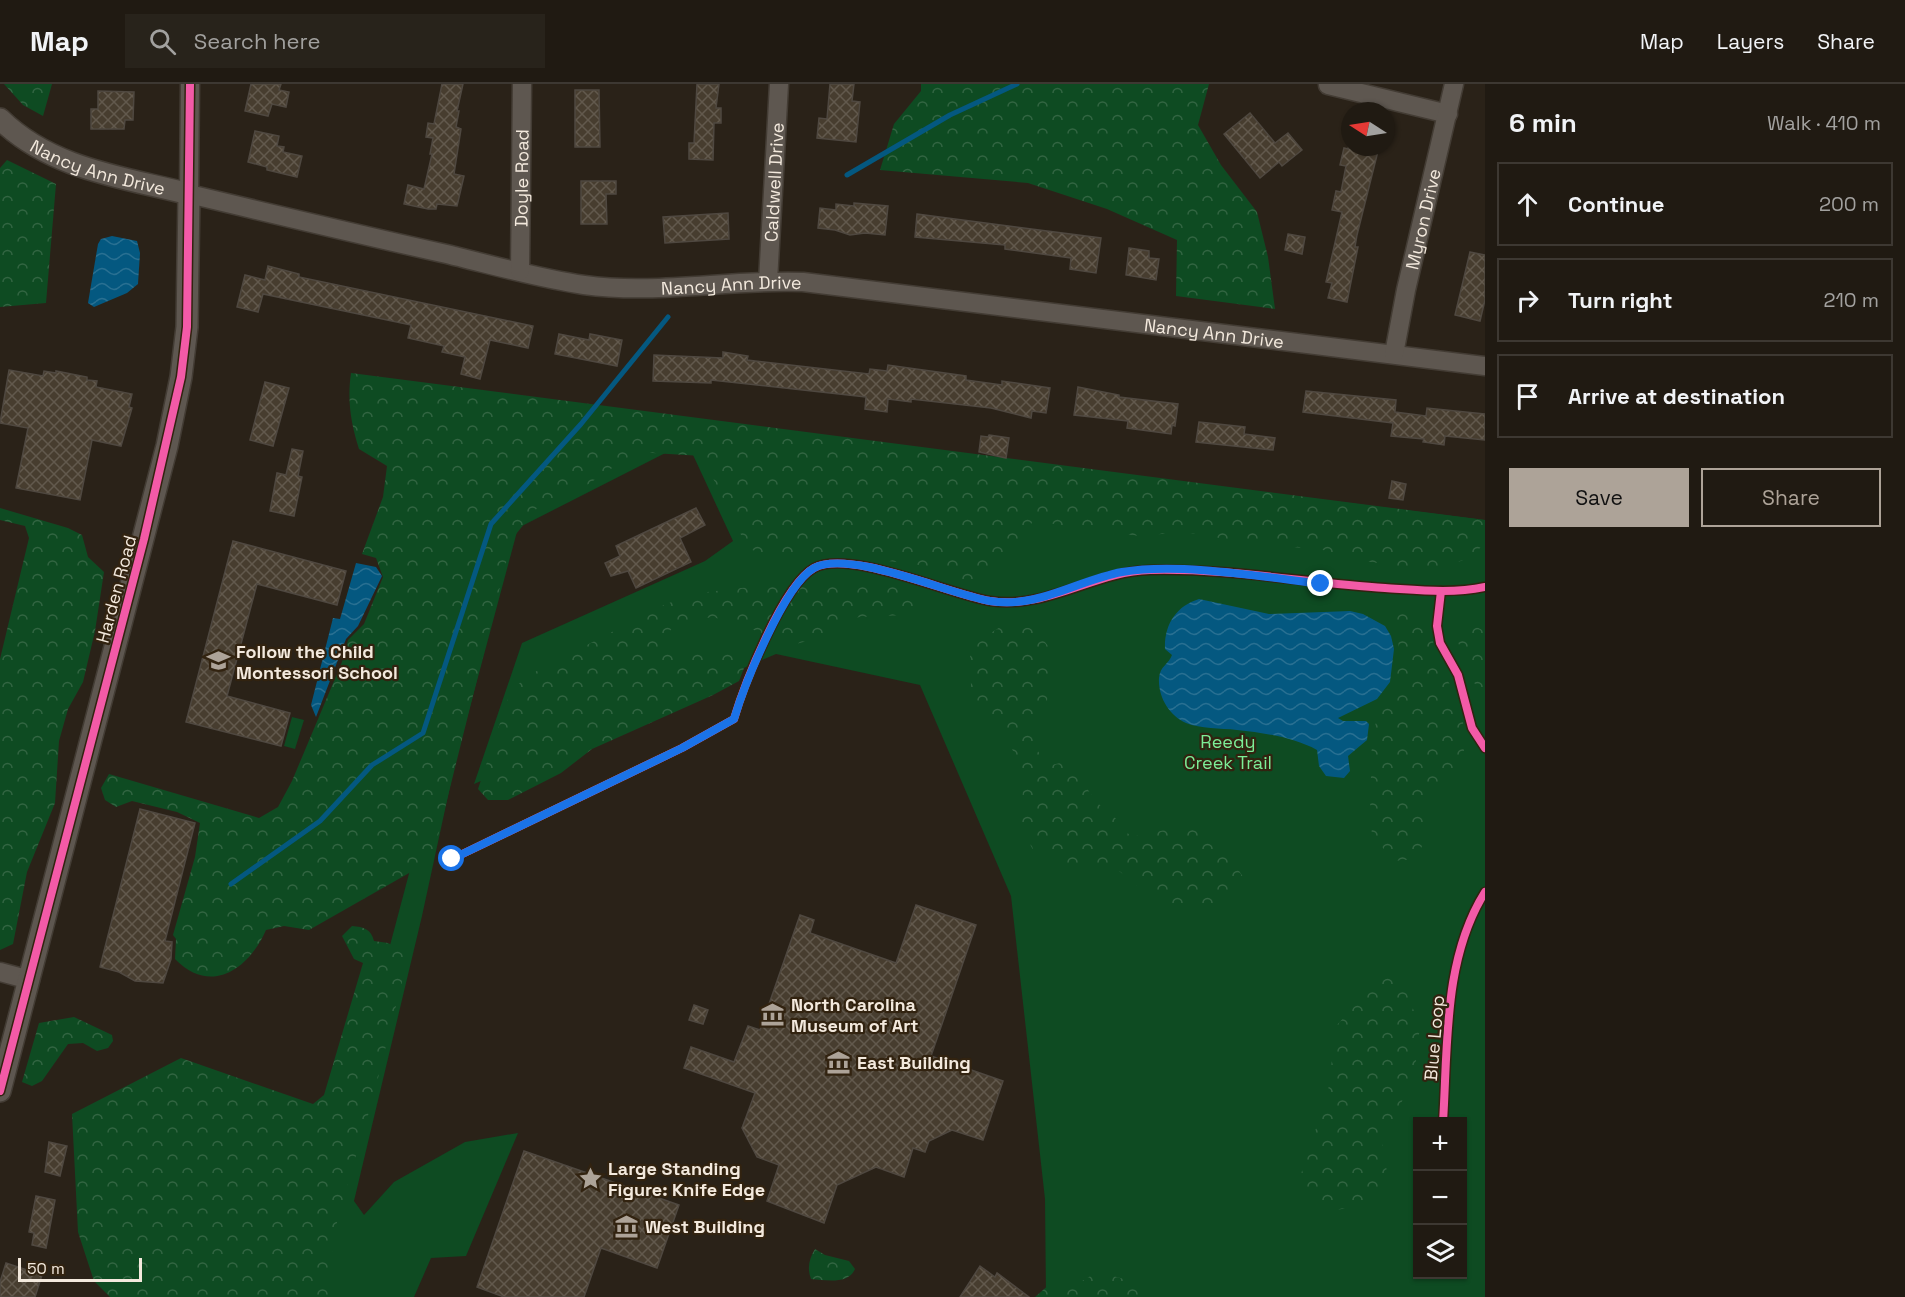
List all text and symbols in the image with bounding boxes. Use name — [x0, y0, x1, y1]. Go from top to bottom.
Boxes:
search box — [125, 14, 545, 68]
text: Map — [30, 23, 89, 59]
icon: search — [146, 25, 179, 58]
text: Search here — [194, 27, 321, 55]
text: Map — [1640, 28, 1684, 55]
text: Layers — [1717, 28, 1784, 55]
text: Share — [1817, 28, 1875, 55]
north arrow — [1341, 102, 1395, 156]
text: 6 min — [1509, 106, 1577, 140]
text: Walk · 410 m — [1767, 110, 1881, 136]
street label: Caldwell Drive — [759, 122, 788, 242]
street label: Doyle Road — [509, 129, 533, 227]
street label: Nancy Ann Drive — [26, 134, 168, 199]
street label: Myron Drive — [1400, 166, 1445, 272]
icon: ahead — [1511, 188, 1544, 221]
text: Continue — [1568, 190, 1664, 218]
text: 200 m — [1819, 191, 1879, 217]
street label: Nancy Ann Drive — [661, 270, 802, 299]
icon: right — [1511, 284, 1544, 317]
text: Turn right — [1568, 286, 1673, 314]
text: 210 m — [1823, 287, 1879, 313]
street label: Nancy Ann Drive — [1143, 313, 1285, 353]
icon: arrive — [1511, 380, 1544, 413]
text: Arrive at destination — [1568, 382, 1785, 410]
button: Save — [1509, 468, 1689, 527]
button: Share — [1701, 468, 1881, 527]
street label: Harden Road — [91, 533, 141, 645]
route end — [1307, 570, 1333, 596]
place label: Follow the Child Montessori School — [236, 640, 398, 684]
school or university icon: Follow the Child Montessori School — [205, 648, 231, 674]
park label: Reedy Creek Trail — [1184, 730, 1272, 774]
route start — [438, 845, 464, 871]
place label: North Carolina Museum of Art — [791, 993, 919, 1037]
street label: Blue Loop — [1419, 994, 1449, 1082]
museum icon: North Carolina Museum of Art — [760, 1001, 786, 1027]
museum icon: East Building — [826, 1049, 852, 1075]
place label: East Building — [857, 1051, 971, 1074]
map controls — [1413, 1117, 1467, 1279]
button: + — [1413, 1117, 1467, 1171]
place label: Large Standing Figure: Knife Edge — [608, 1157, 765, 1201]
place icon: Large Standing Figure: Knife Edge — [577, 1165, 603, 1191]
button: − — [1413, 1171, 1467, 1225]
museum icon: West Building — [614, 1213, 640, 1239]
place label: West Building — [645, 1215, 765, 1238]
button: layers — [1413, 1225, 1467, 1279]
scale bar — [18, 1255, 142, 1282]
text: 50 m — [27, 1258, 65, 1279]

